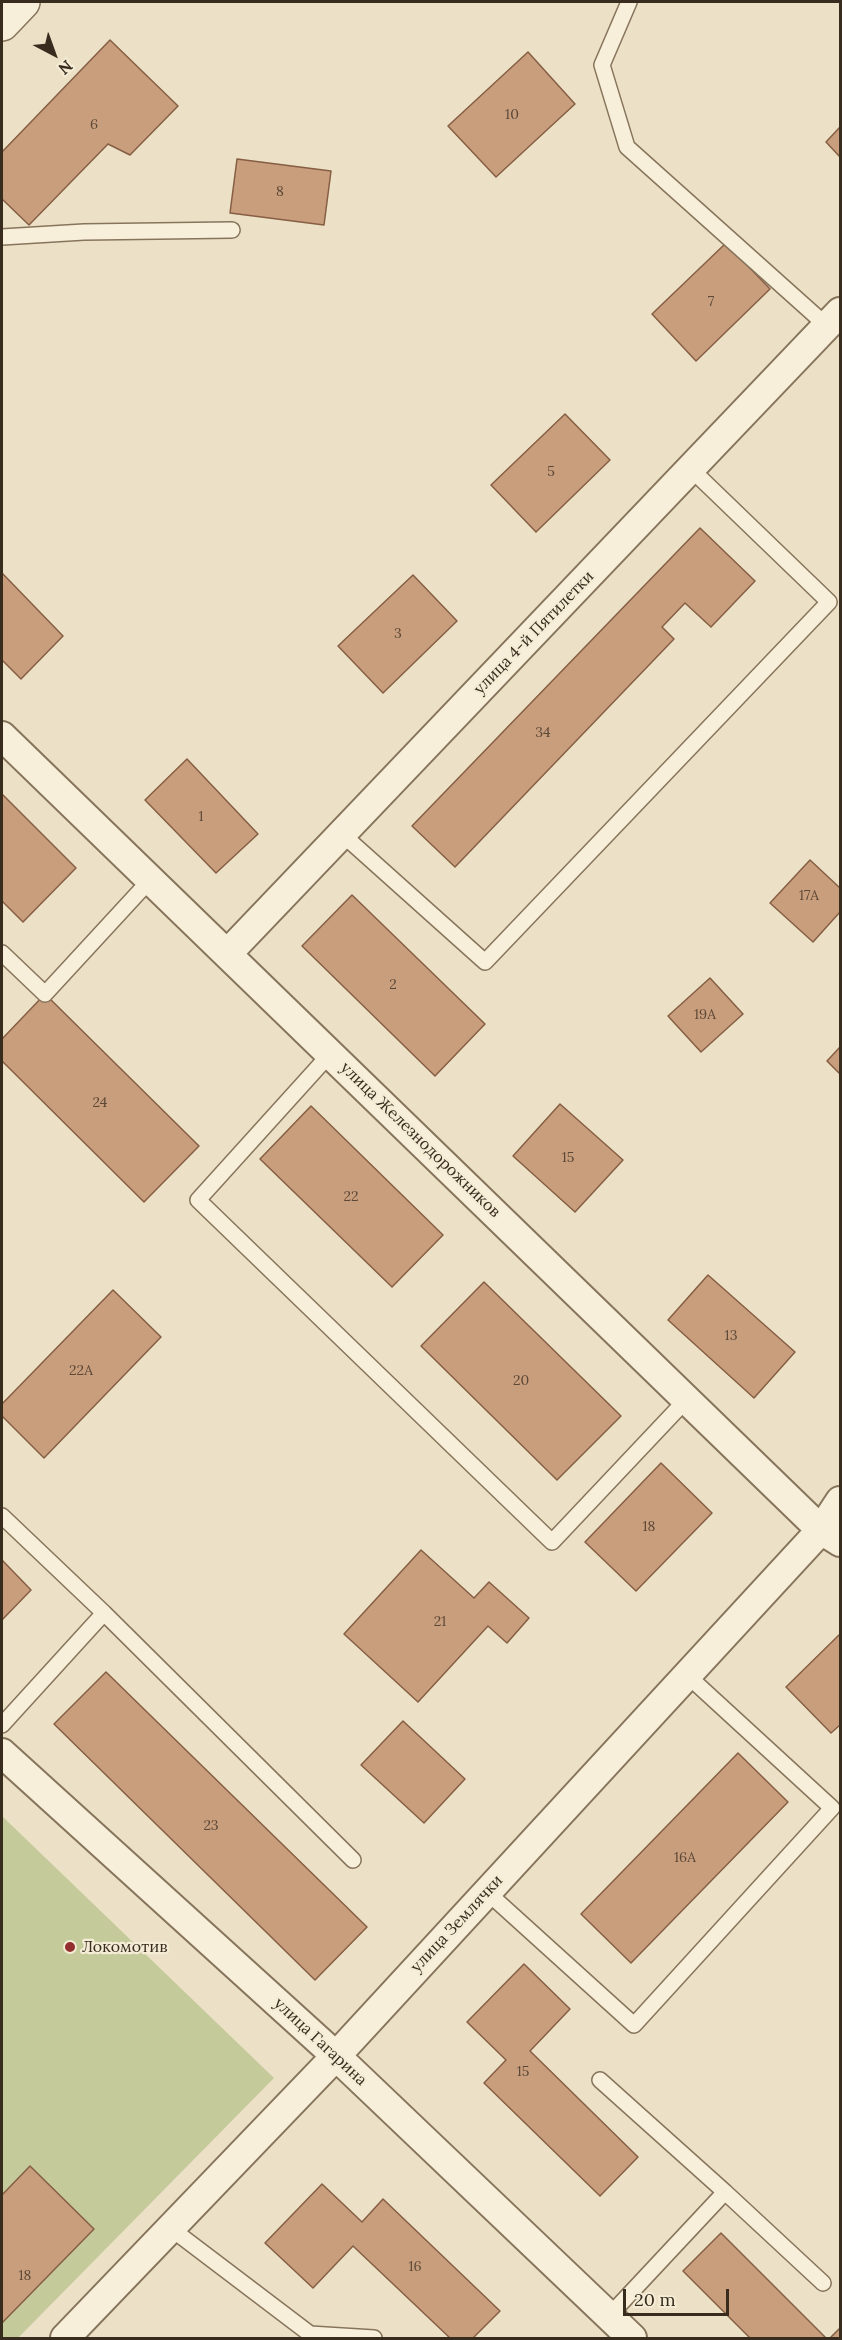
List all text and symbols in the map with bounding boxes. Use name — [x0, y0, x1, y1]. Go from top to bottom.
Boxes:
north arrow — [24, 24, 84, 84]
text: N — [55, 56, 77, 79]
house number: 10 — [505, 107, 519, 123]
house number: 6 — [90, 117, 98, 133]
house number: 8 — [276, 184, 284, 200]
house number: 7 — [708, 294, 714, 310]
house number: 5 — [547, 464, 555, 480]
street label: улица 4-й Пятилетки — [470, 567, 598, 699]
house number: 3 — [394, 626, 402, 642]
house number: 34 — [535, 725, 551, 741]
house number: 1 — [198, 809, 204, 825]
house number: 17А — [799, 888, 819, 904]
house number: 2 — [389, 977, 397, 993]
house number: 19А — [694, 1007, 716, 1023]
street label: улица Железнодорожников — [336, 1058, 504, 1222]
house number: 24 — [93, 1095, 107, 1111]
house number: 15 — [562, 1150, 574, 1166]
house number: 22 — [343, 1189, 359, 1205]
house number: 13 — [725, 1328, 737, 1344]
house number: 22А — [69, 1363, 93, 1379]
house number: 20 — [513, 1373, 529, 1389]
house number: 18 — [643, 1519, 655, 1535]
house number: 21 — [434, 1614, 446, 1630]
house number: 23 — [203, 1818, 219, 1834]
house number: 16А — [674, 1850, 696, 1866]
street label: улица Землячки — [407, 1871, 507, 1977]
place label: Локомотив — [82, 1937, 168, 1957]
marker: Локомотив — [63, 1940, 77, 1954]
street label: улица Гагарина — [269, 1994, 371, 2090]
house number: 15 — [517, 2064, 529, 2080]
house number: 16 — [408, 2259, 422, 2275]
house number: 18 — [19, 2268, 31, 2284]
scale bar — [626, 2277, 732, 2315]
text: 20 m — [634, 2288, 676, 2311]

